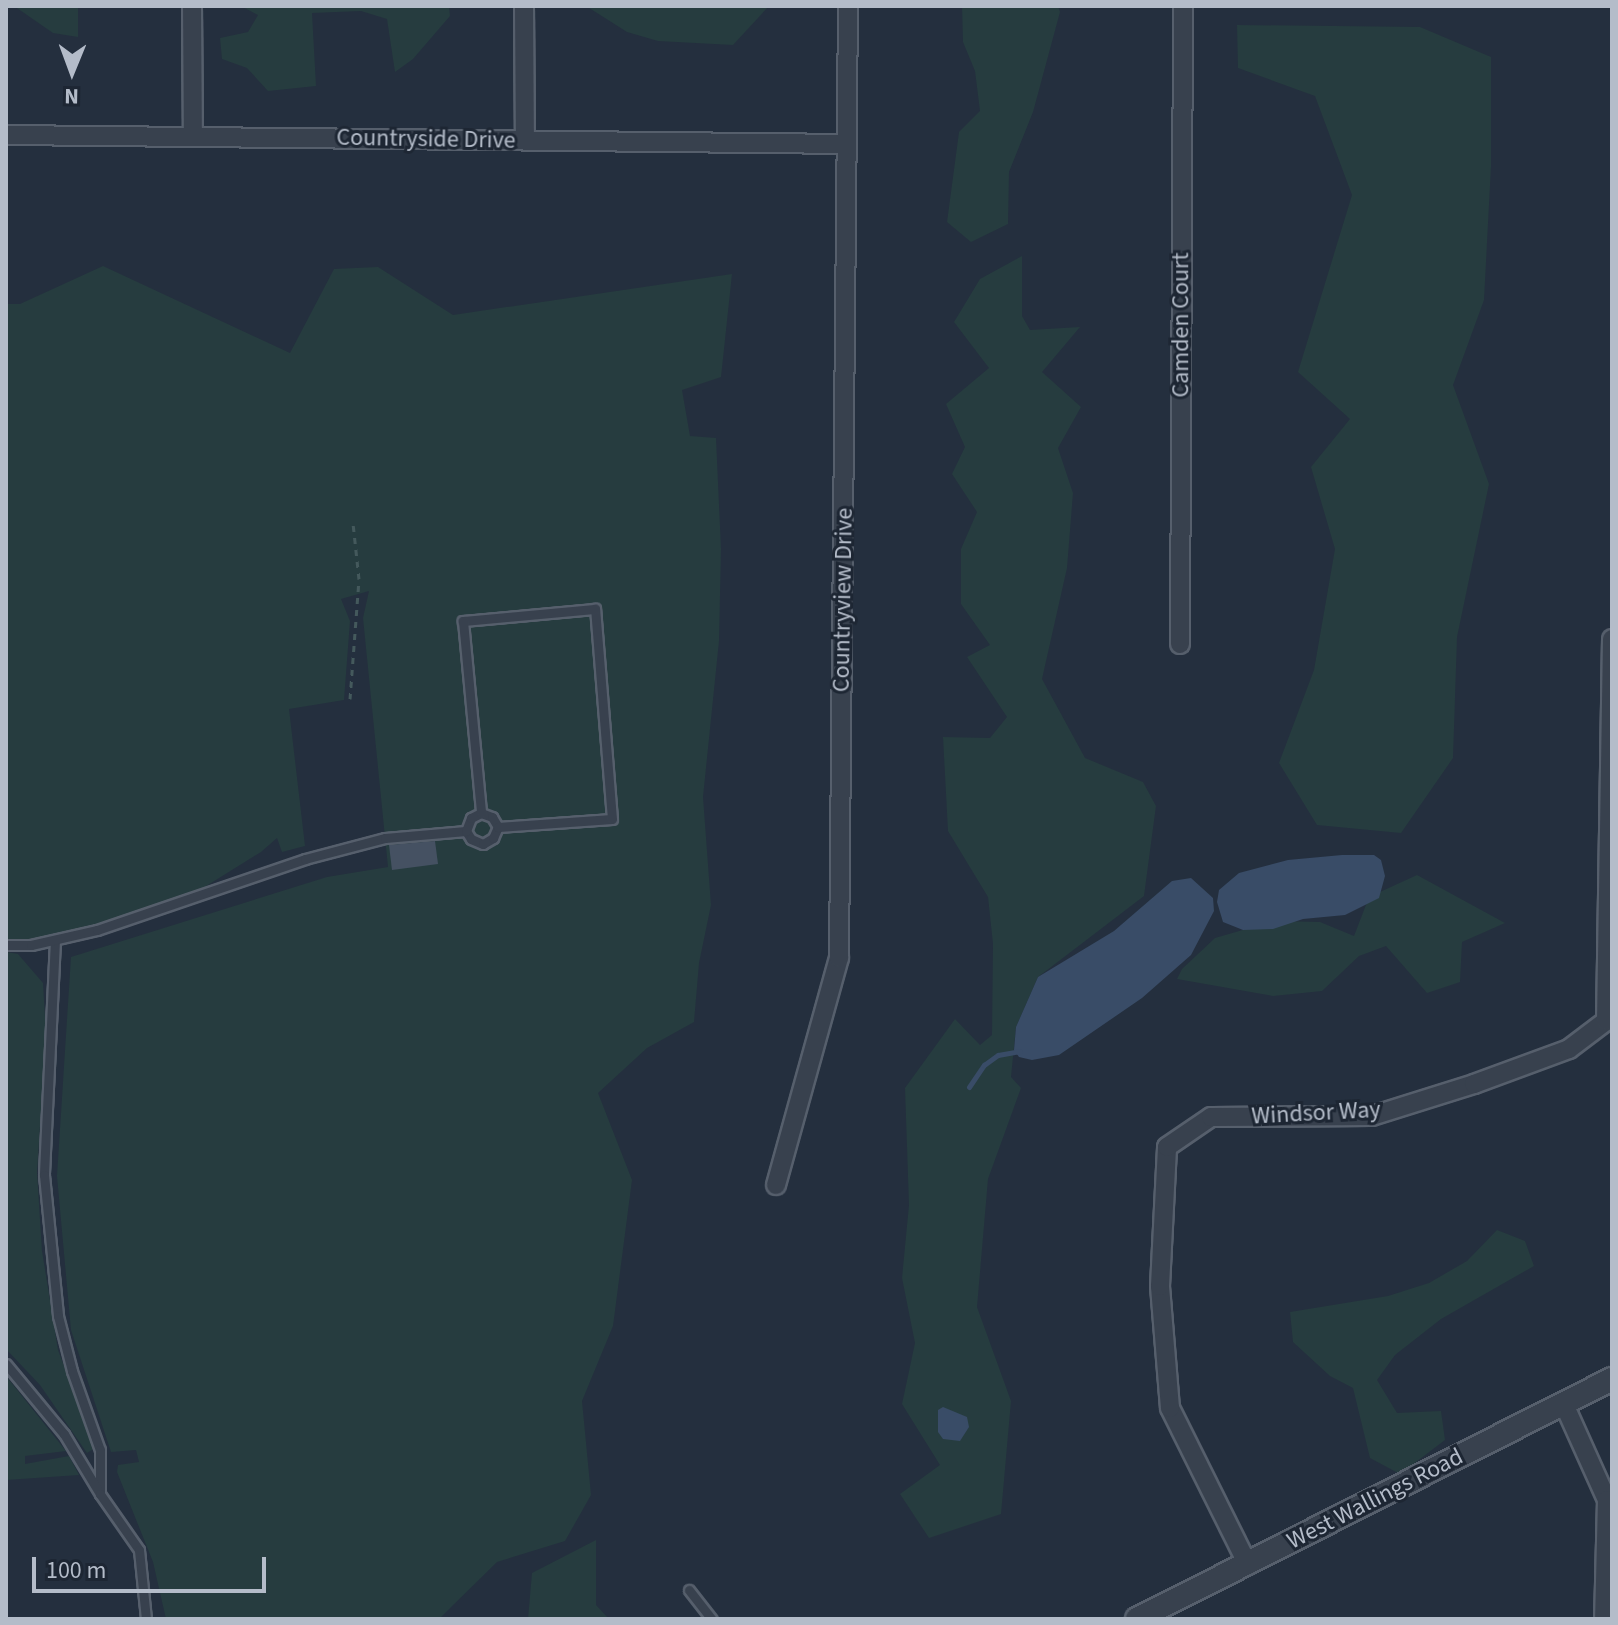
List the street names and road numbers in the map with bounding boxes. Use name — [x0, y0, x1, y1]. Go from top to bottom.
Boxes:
street label: Countryside Drive — [336, 123, 516, 155]
street label: Camden Court — [1167, 252, 1195, 398]
street label: Countryview Drive — [827, 508, 859, 692]
street label: Windsor Way — [1251, 1095, 1381, 1131]
street label: West Wallings Road — [1282, 1442, 1468, 1556]

